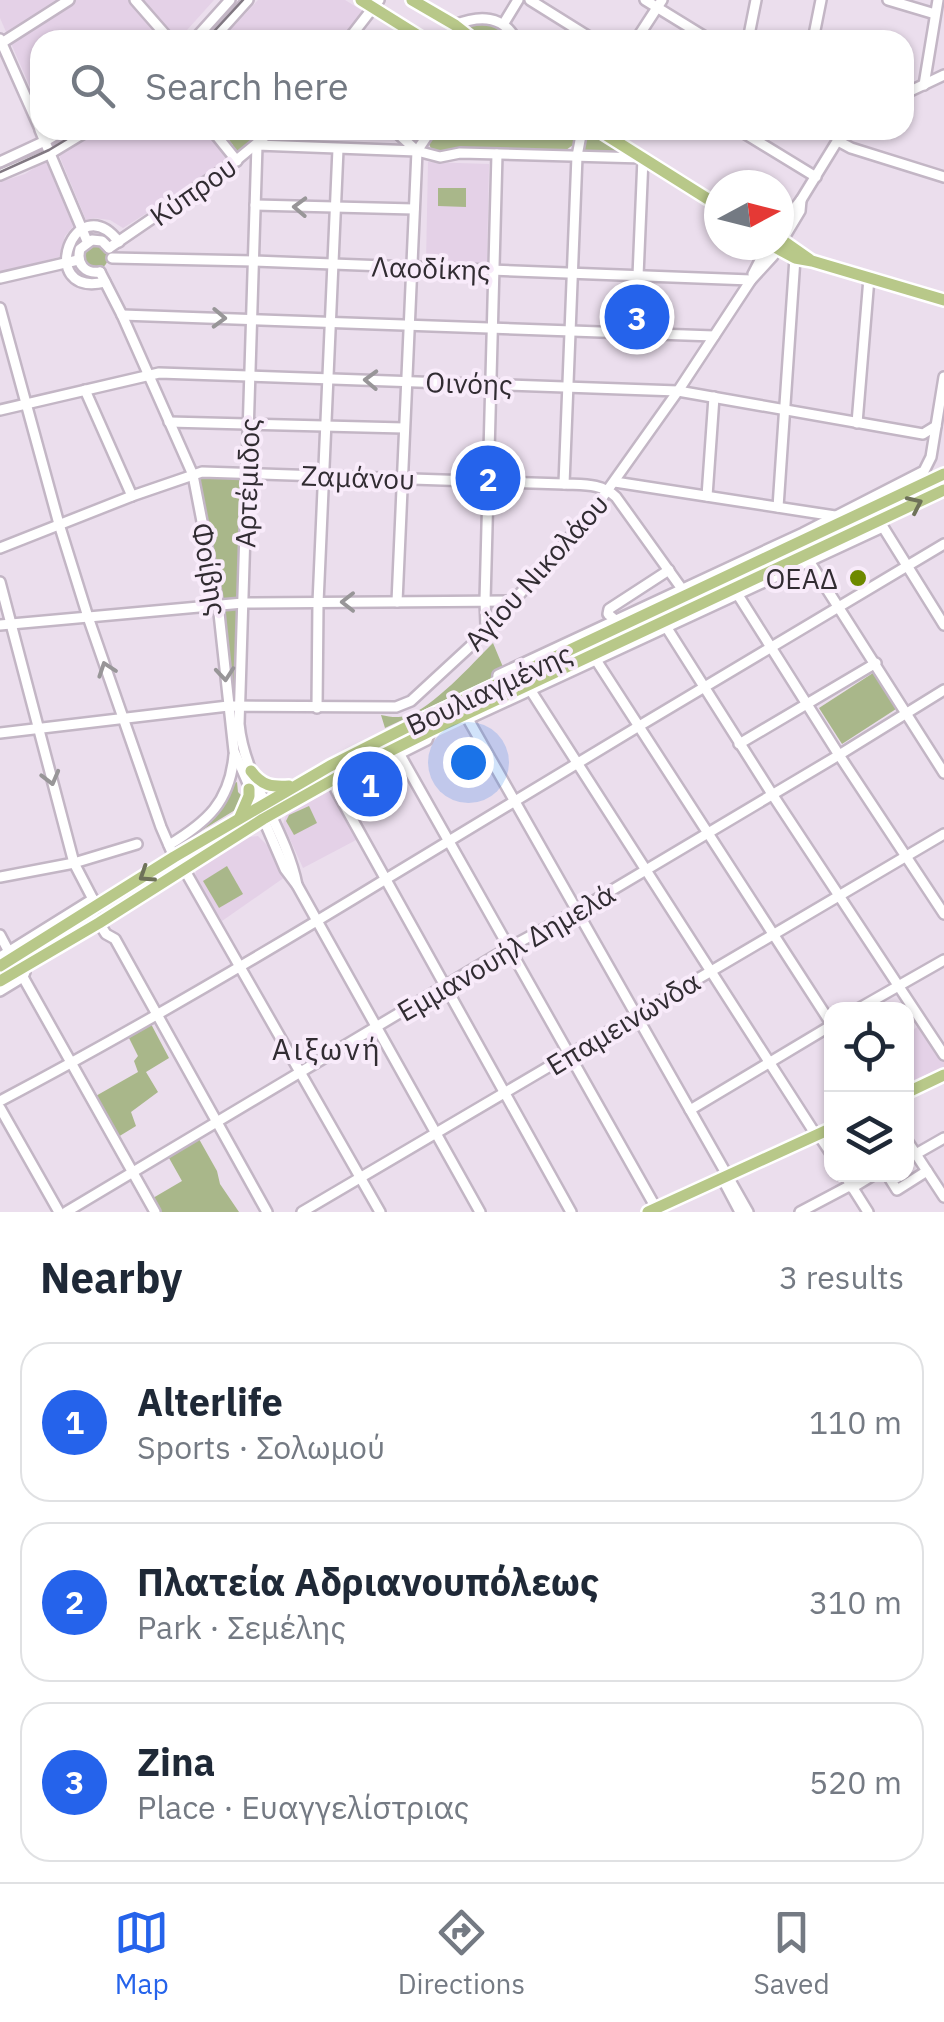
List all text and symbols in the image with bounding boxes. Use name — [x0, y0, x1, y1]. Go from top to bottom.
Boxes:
search box — [30, 30, 914, 140]
icon: search — [65, 58, 120, 113]
text: Search here — [145, 61, 349, 110]
street label: Κύπρου — [142, 148, 244, 234]
north arrow — [704, 170, 794, 260]
one-way arrow — [291, 196, 307, 217]
street label: Λαοδίκης — [371, 247, 491, 289]
pin: 3 — [604, 280, 670, 354]
one-way arrow — [212, 308, 228, 329]
street label: Οινόης — [425, 363, 513, 403]
one-way arrow — [362, 369, 378, 390]
street label: Αρτέμιδος — [226, 417, 268, 549]
pin: 2 — [456, 440, 520, 516]
street label: Ζαμάνου — [300, 457, 416, 497]
street label: Αγίου Νικολάου — [456, 486, 616, 658]
one-way arrow — [905, 496, 923, 516]
street label: Φοίβης — [184, 520, 236, 618]
place label: ΟΕΑΔ — [766, 560, 838, 597]
marker: ΟΕΑΔ — [847, 567, 869, 589]
one-way arrow — [340, 591, 356, 613]
street label: Βουλιαγμένης — [400, 634, 578, 744]
one-way arrow — [97, 662, 118, 679]
one-way arrow — [214, 667, 235, 683]
your location — [443, 737, 494, 788]
pin: 1 — [338, 746, 402, 822]
one-way arrow — [40, 768, 61, 786]
one-way arrow — [139, 863, 157, 882]
street label: Εμμανουήλ Δημελά — [390, 875, 622, 1029]
street label: Επαμεινώνδα — [539, 963, 707, 1083]
map controls — [824, 1002, 914, 1182]
button: locate — [824, 1002, 914, 1092]
district label: Αιξωνή — [272, 1029, 382, 1068]
button: layers — [824, 1092, 914, 1182]
text: Nearby — [40, 1250, 182, 1305]
text: 3 results — [779, 1256, 904, 1298]
text: Alterlife — [137, 1377, 283, 1426]
text: 1 — [65, 1401, 84, 1443]
text: 110 m — [809, 1401, 902, 1443]
text: Sports · Σολωμού — [137, 1426, 385, 1468]
text: Πλατεία Αδριανουπόλεως — [137, 1557, 599, 1606]
text: 2 — [65, 1581, 84, 1623]
text: 310 m — [809, 1581, 902, 1623]
text: Park · Σεμέλης — [137, 1606, 346, 1648]
text: Zina — [137, 1737, 215, 1786]
text: 3 — [65, 1761, 84, 1803]
text: 520 m — [809, 1761, 902, 1803]
text: Place · Ευαγγελίστριας — [137, 1786, 469, 1828]
tab: Map — [114, 1905, 169, 2002]
tab: Directions — [398, 1905, 525, 2002]
tab: Saved — [754, 1905, 830, 2002]

